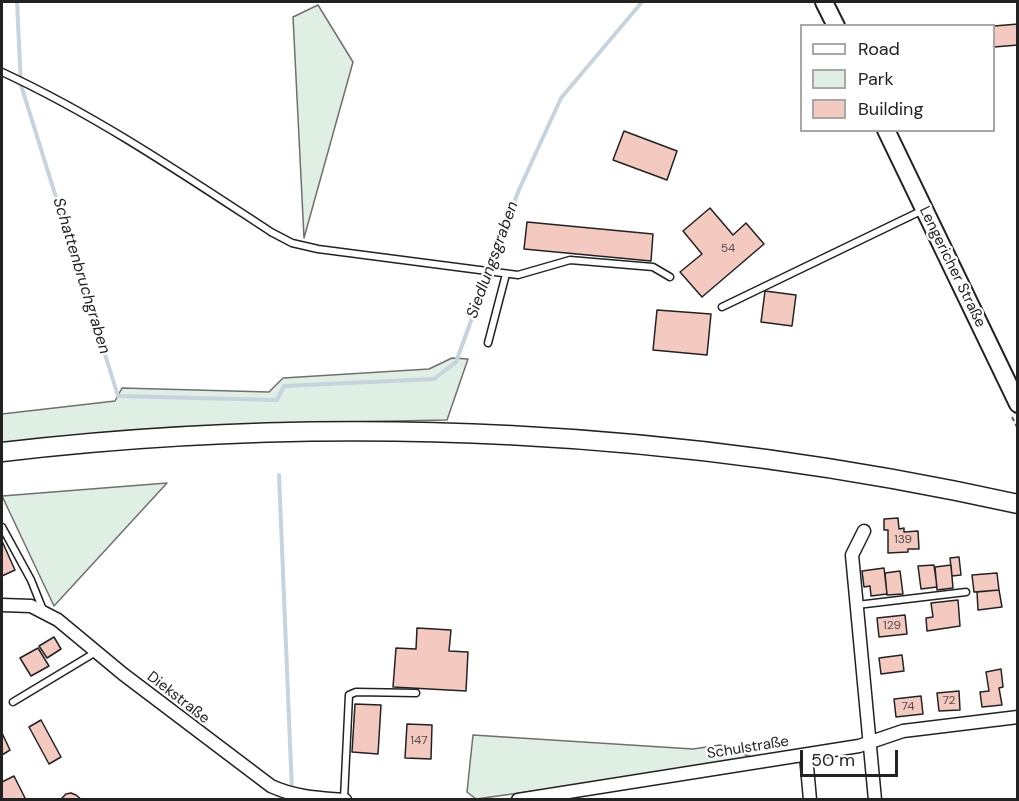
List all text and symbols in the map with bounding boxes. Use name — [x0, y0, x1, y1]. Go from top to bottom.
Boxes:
legend — [800, 24, 995, 132]
text: Road — [858, 37, 900, 61]
text: Park — [858, 67, 894, 91]
text: Building — [858, 97, 923, 121]
water label: Schattenbruchgraben — [48, 196, 114, 356]
water label: Siedlungsgraben — [463, 199, 523, 321]
street label: Lengericher Straße — [915, 204, 989, 330]
house number: 54 — [721, 242, 735, 256]
house number: 139 — [894, 533, 912, 547]
house number: 129 — [883, 619, 901, 633]
street label: Diekstraße — [143, 668, 213, 728]
house number: 72 — [942, 694, 956, 708]
house number: 74 — [902, 700, 914, 714]
street label: Schulstraße — [706, 733, 790, 763]
house number: 147 — [410, 734, 428, 748]
scale bar — [803, 738, 900, 776]
text: 50 m — [811, 748, 855, 772]

